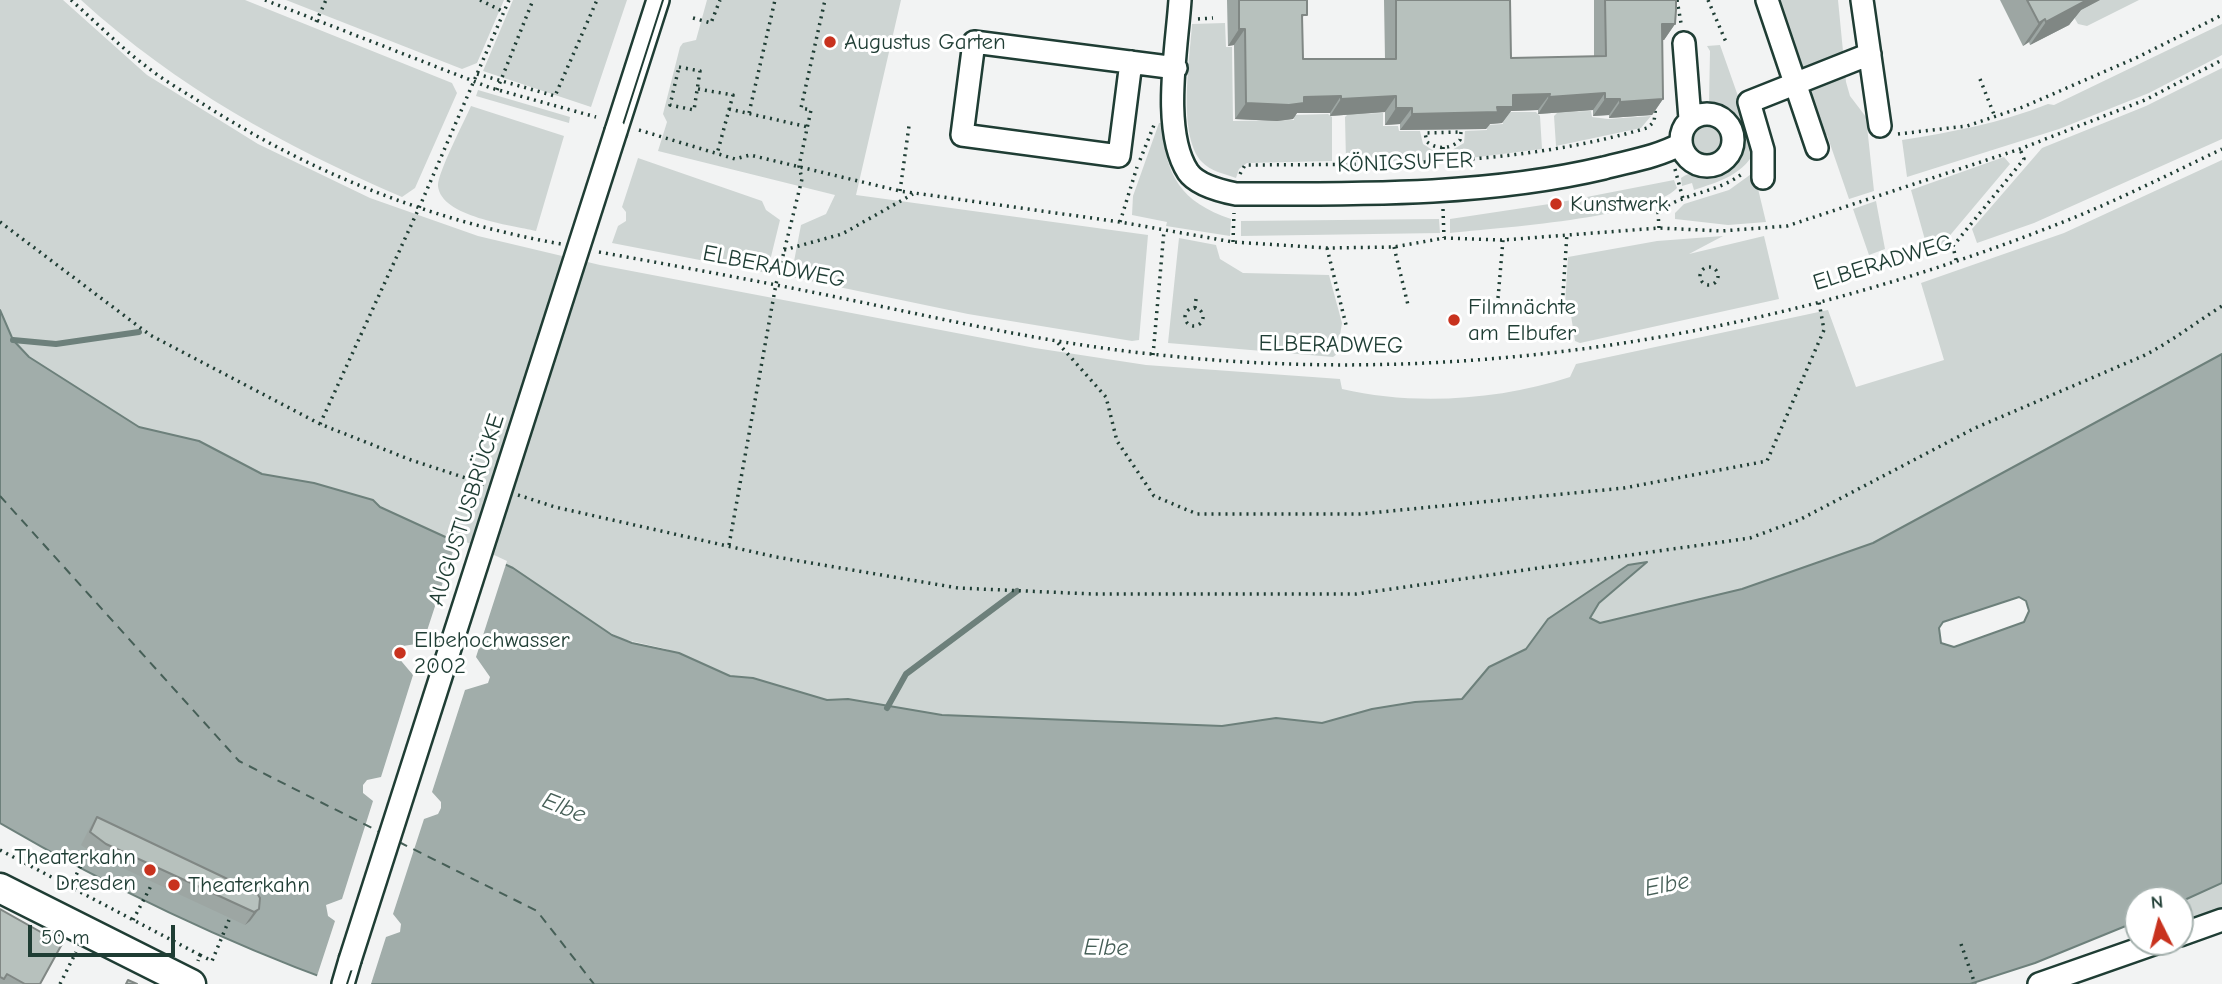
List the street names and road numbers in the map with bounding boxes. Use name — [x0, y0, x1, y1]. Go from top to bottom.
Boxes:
street label: KÖNIGSUFER — [1336, 147, 1474, 179]
street label: ELBERADWEG — [1810, 229, 1956, 297]
street label: ELBERADWEG — [700, 240, 848, 294]
street label: ELBERADWEG — [1258, 330, 1404, 360]
street label: AUGUSTUSBRÜCKE — [423, 411, 511, 609]

